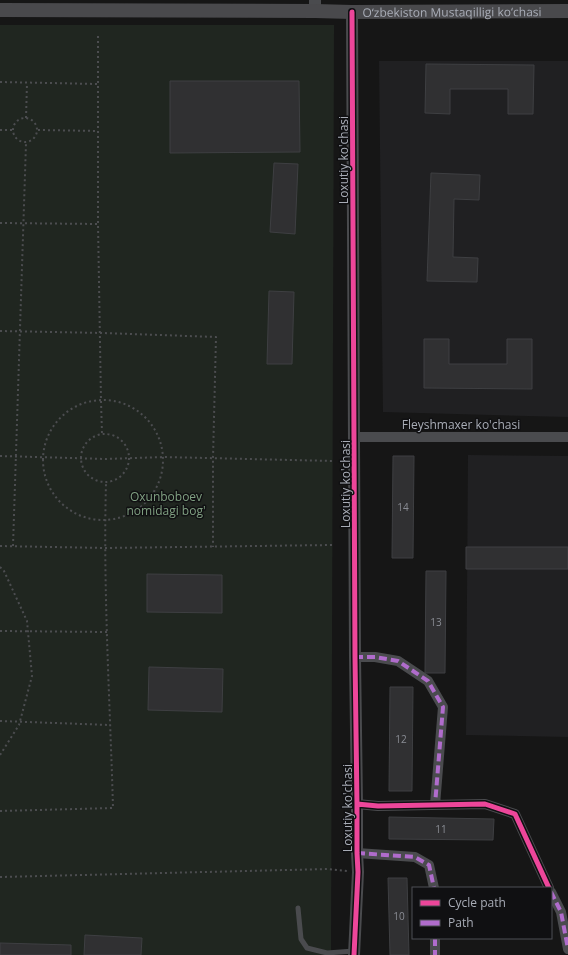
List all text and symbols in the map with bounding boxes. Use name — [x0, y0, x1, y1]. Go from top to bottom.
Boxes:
street label: O‘zbekiston Mustaqilligi ko‘chasi — [362, 3, 542, 20]
street label: Loxutiy ko'chasi — [335, 116, 352, 204]
street label: Fleyshmaxer ko'chasi — [402, 416, 520, 433]
street label: Loxutiy ko'chasi — [337, 440, 354, 528]
park label: Oxunboboev nomidagi bog' — [126, 488, 206, 519]
house number: 14 — [397, 500, 409, 514]
house number: 13 — [430, 615, 442, 629]
house number: 12 — [395, 732, 407, 746]
street label: Loxutiy ko'chasi — [339, 764, 356, 852]
house number: 11 — [435, 822, 447, 836]
legend — [412, 887, 552, 939]
text: Cycle path — [448, 894, 506, 911]
house number: 10 — [393, 909, 405, 923]
text: Path — [448, 914, 474, 931]

